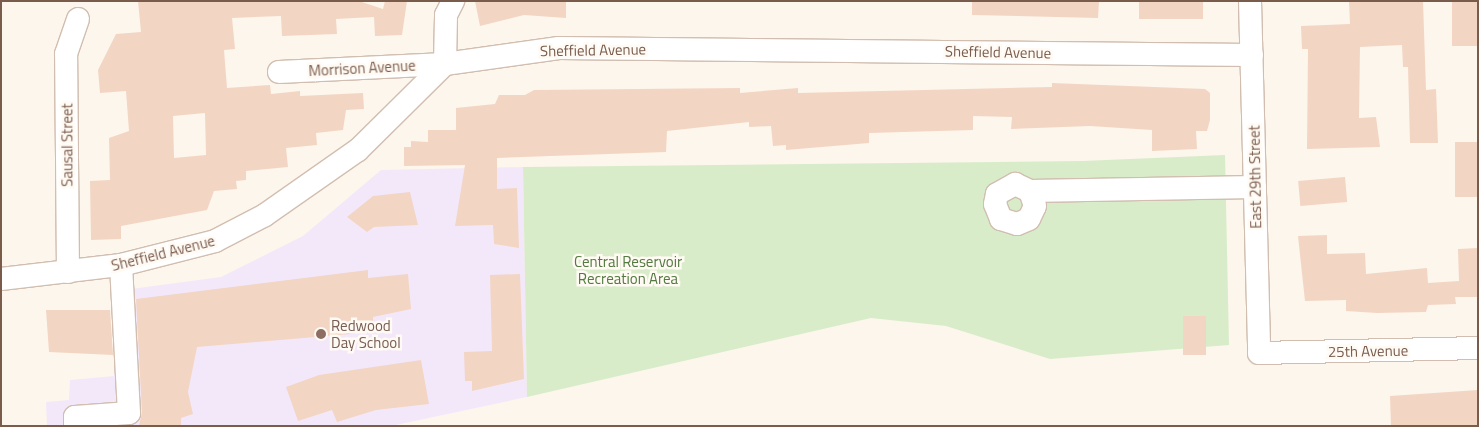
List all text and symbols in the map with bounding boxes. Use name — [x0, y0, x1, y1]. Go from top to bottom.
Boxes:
street label: Sheffield Avenue — [540, 40, 646, 60]
street label: Sheffield Avenue — [945, 42, 1051, 62]
street label: Morrison Avenue — [308, 56, 416, 80]
street label: Sausal Street — [58, 103, 76, 187]
street label: East 29th Street — [1245, 125, 1265, 229]
street label: Sheffield Avenue — [109, 231, 217, 275]
park label: Central Reservoir Recreation Area — [574, 252, 682, 287]
place label: Redwood Day School — [331, 316, 401, 351]
marker: Redwood Day School — [315, 328, 327, 340]
street label: 25th Avenue — [1328, 341, 1408, 361]

